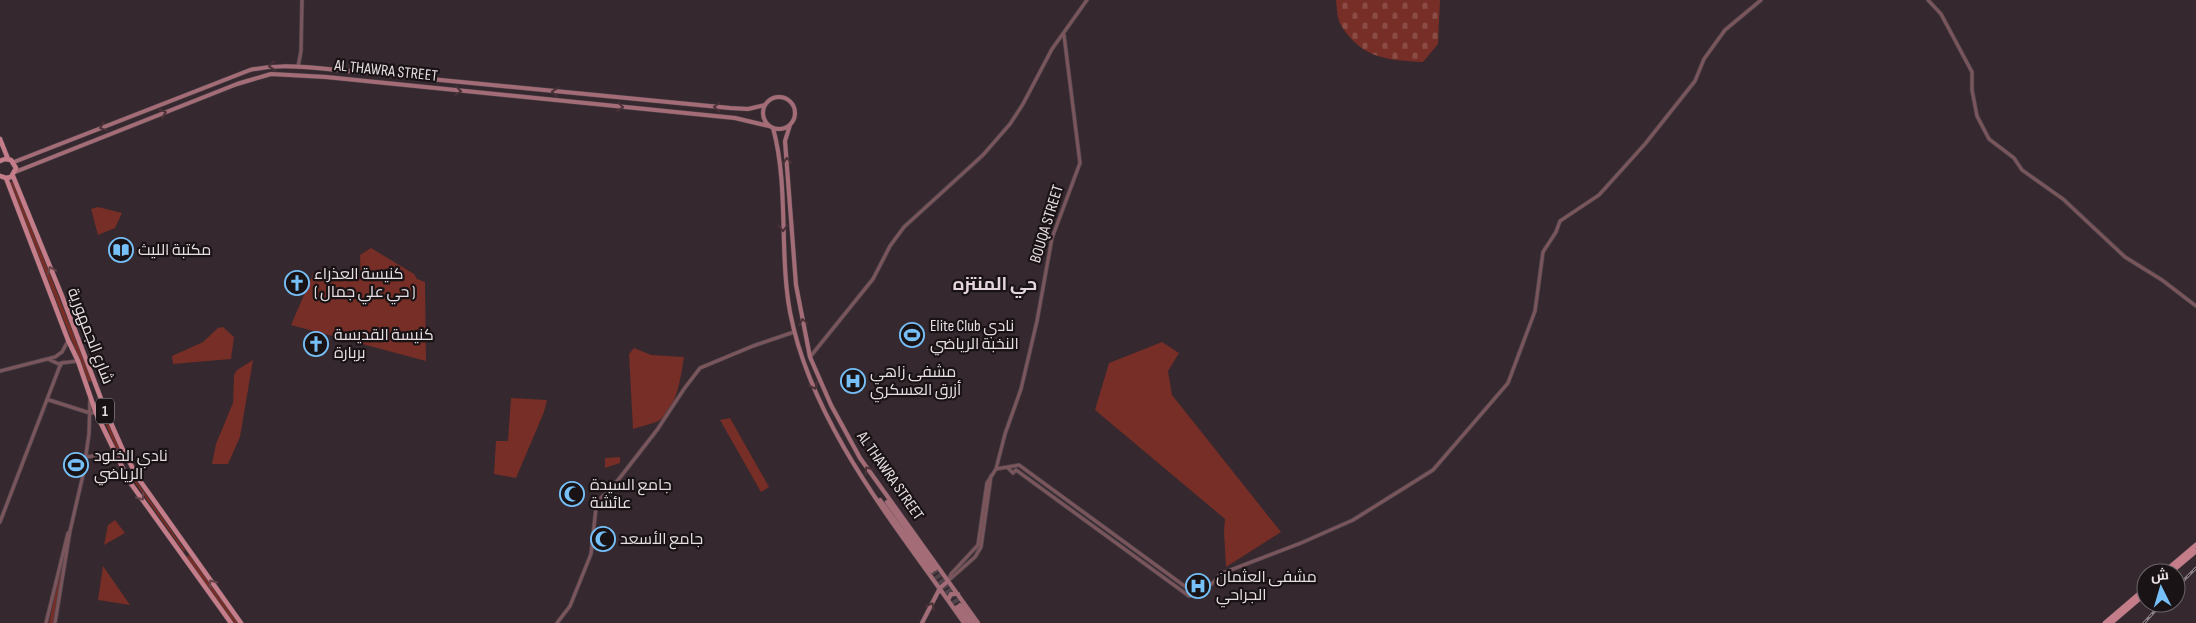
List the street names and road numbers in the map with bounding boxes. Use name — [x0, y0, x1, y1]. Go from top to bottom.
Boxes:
street label: AL THAWRA STREET — [332, 56, 439, 86]
street label: BOUQA STREET — [1026, 182, 1068, 265]
street label: شارع الجمهورية — [62, 285, 117, 387]
road number: 1 — [96, 398, 114, 424]
street label: AL THAWRA STREET — [852, 427, 928, 524]

